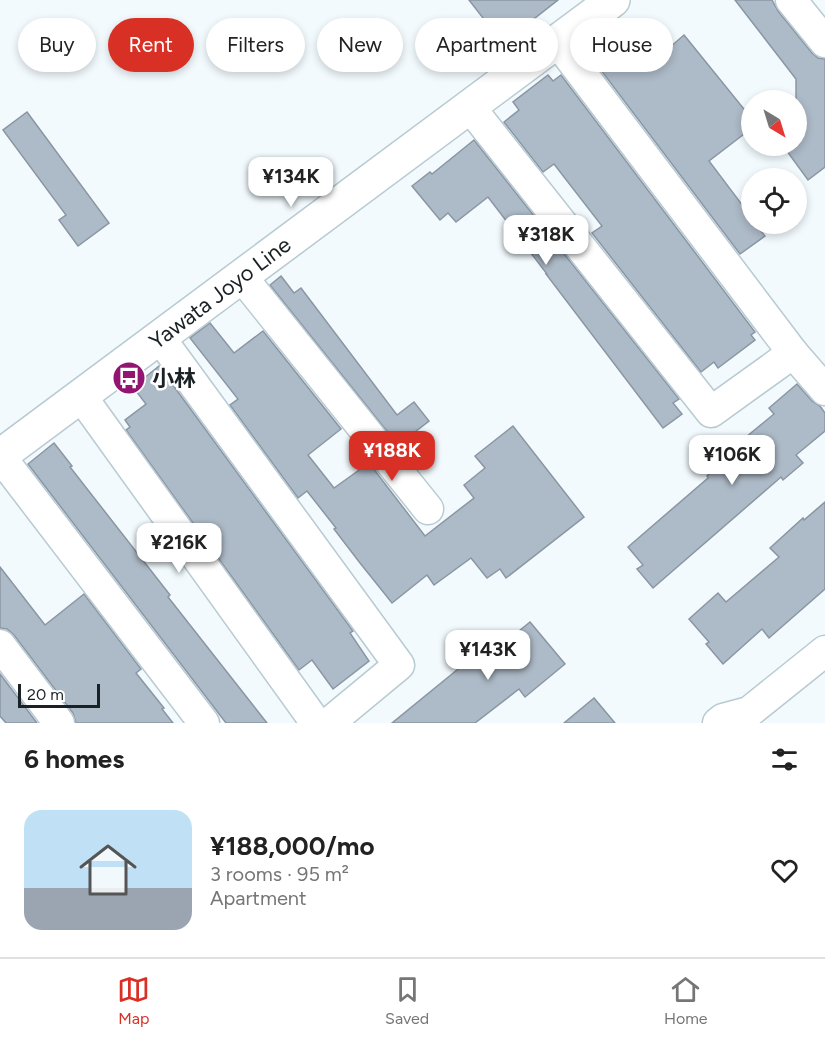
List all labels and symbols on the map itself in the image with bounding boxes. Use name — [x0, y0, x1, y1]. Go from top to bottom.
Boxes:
north arrow — [741, 90, 807, 156]
pin: ¥134K — [249, 157, 333, 208]
pin: ¥318K — [504, 215, 588, 266]
street label: Yawata Joyo Line — [144, 231, 296, 355]
bus stop icon: 小林 — [111, 360, 147, 396]
place label: 小林 — [152, 365, 196, 392]
pin: ¥188K — [350, 431, 434, 482]
pin: ¥106K — [690, 435, 774, 486]
pin: ¥216K — [137, 523, 221, 574]
pin: ¥143K — [446, 630, 530, 681]
scale bar — [18, 681, 100, 708]

